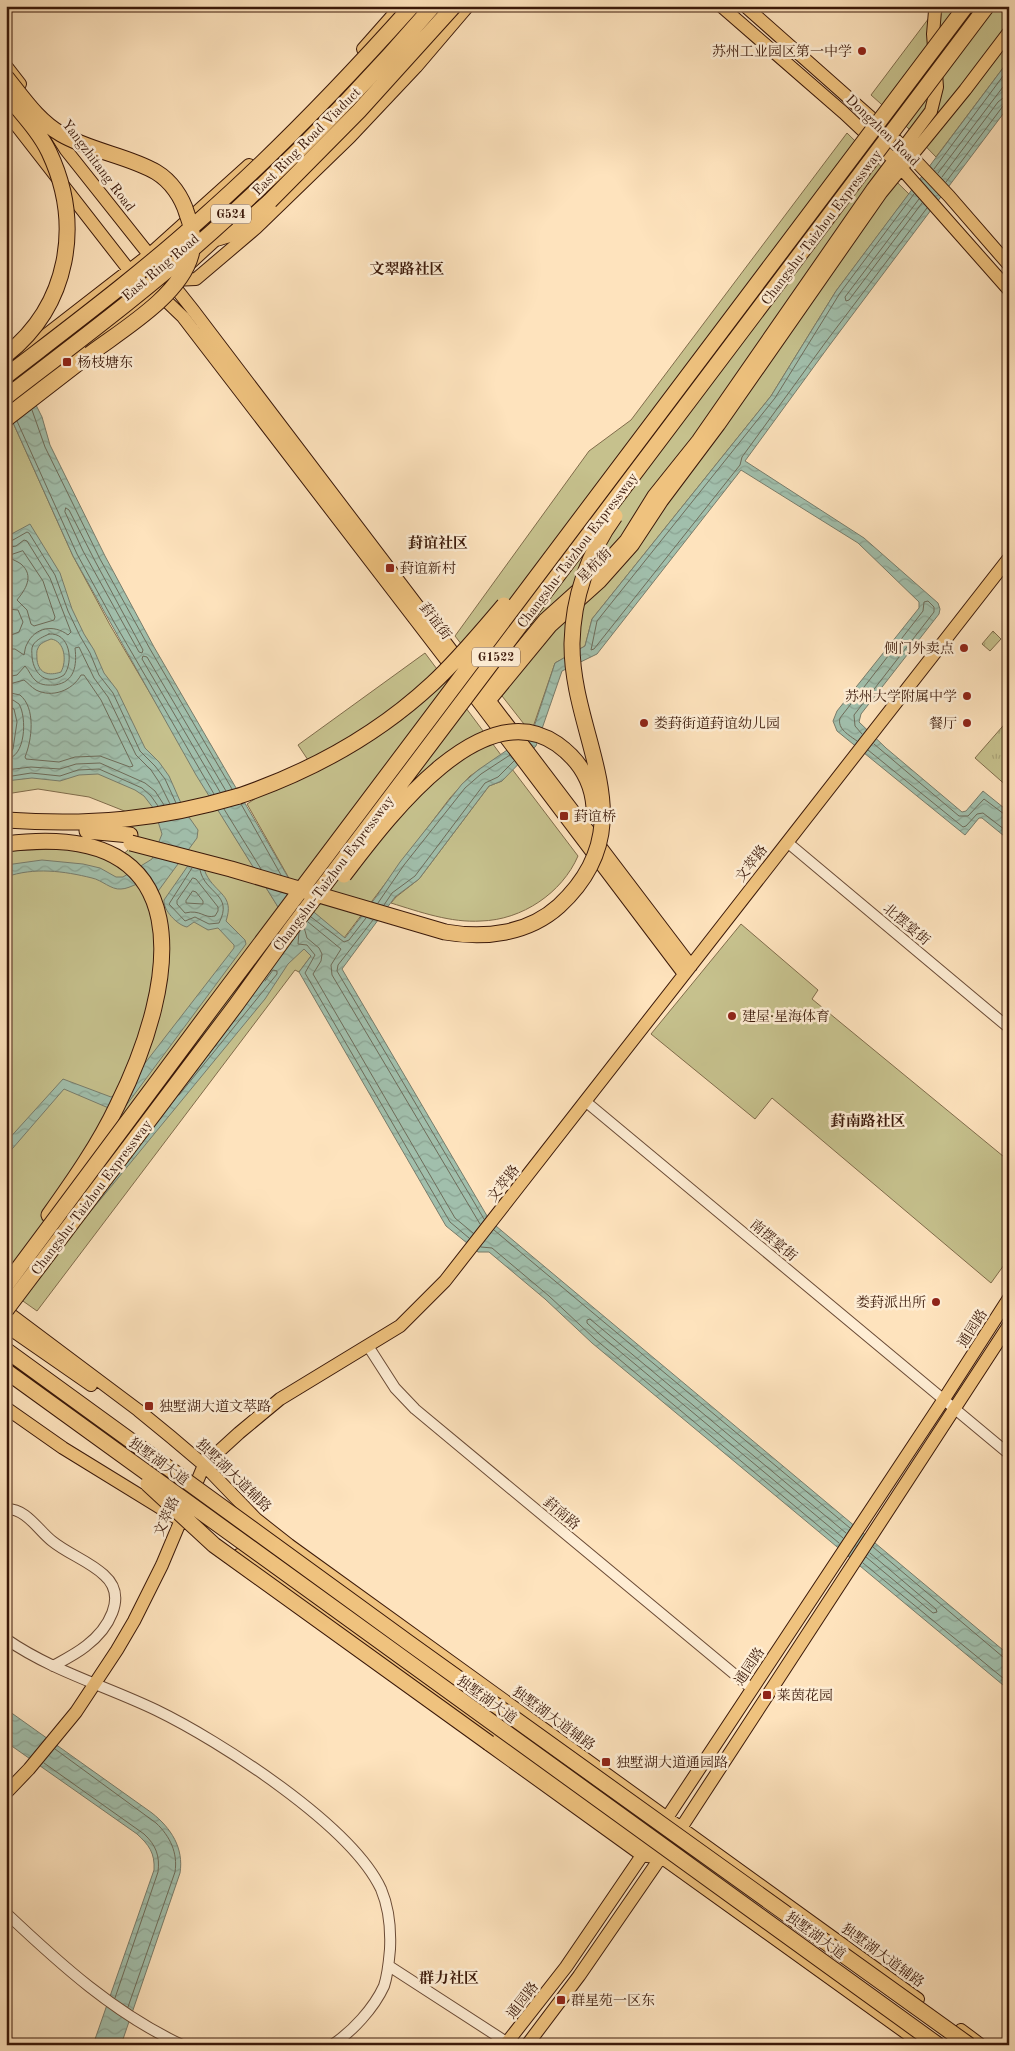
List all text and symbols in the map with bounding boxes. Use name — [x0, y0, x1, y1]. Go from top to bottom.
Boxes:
place label: 苏州工业园区第一中学 — [712, 44, 852, 59]
marker: 苏州工业园区第一中学 — [856, 45, 868, 57]
street label: East Ring Road Viaduct — [250, 85, 363, 198]
street label: Dongzhen Road — [843, 92, 922, 169]
street label: Yangzhitang Road — [59, 117, 137, 214]
street label: Changshu-Taizhou Expressway — [759, 147, 885, 308]
road number: G524 — [211, 204, 251, 223]
street label: East Ring Road — [120, 232, 202, 304]
district label: 文翠路社区 — [369, 261, 445, 278]
place label: 杨枝塘东 — [77, 355, 133, 370]
marker: 杨枝塘东 — [61, 356, 73, 368]
street label: Changshu-Taizhou Expressway — [515, 470, 641, 631]
district label: 葑谊社区 — [408, 535, 468, 552]
street label: 星杭街 — [574, 545, 615, 586]
place label: 葑谊新村 — [400, 561, 456, 576]
marker: 葑谊新村 — [384, 562, 396, 574]
street label: 葑谊街 — [417, 600, 454, 643]
place label: 侧门外卖点 — [884, 641, 954, 656]
marker: 侧门外卖点 — [958, 642, 970, 654]
road number: G1522 — [472, 648, 520, 666]
place label: 苏州大学附属中学 — [845, 689, 957, 704]
marker: 苏州大学附属中学 — [961, 690, 973, 702]
place label: 娄葑街道葑谊幼儿园 — [654, 716, 780, 731]
place label: 餐厅 — [929, 716, 957, 731]
marker: 娄葑街道葑谊幼儿园 — [638, 717, 650, 729]
marker: 餐厅 — [961, 717, 973, 729]
street label: Changshu-Taizhou Expressway — [271, 793, 397, 954]
place label: 葑谊桥 — [574, 809, 616, 824]
marker: 葑谊桥 — [558, 810, 570, 822]
street label: 文萃路 — [732, 842, 770, 884]
street label: 北摆宴街 — [880, 901, 933, 948]
place label: 建屋·星海体育 — [742, 1009, 830, 1024]
marker: 建屋·星海体育 — [726, 1010, 738, 1022]
district label: 葑南路社区 — [830, 1113, 906, 1130]
street label: Changshu-Taizhou Expressway — [29, 1117, 155, 1278]
street label: 文萃路 — [484, 1162, 522, 1204]
street label: 南摆宴街 — [747, 1217, 800, 1264]
place label: 娄葑派出所 — [856, 1295, 926, 1310]
marker: 娄葑派出所 — [930, 1296, 942, 1308]
street label: 通园路 — [955, 1306, 990, 1350]
place label: 独墅湖大道文萃路 — [159, 1398, 271, 1414]
marker: 独墅湖大道文萃路 — [143, 1400, 155, 1412]
street label: 独墅湖大道 — [126, 1435, 191, 1488]
street label: 独墅湖大道辅路 — [193, 1436, 274, 1515]
street label: 文萃路 — [150, 1494, 182, 1538]
street label: 葑南路 — [541, 1494, 583, 1533]
street label: 通园路 — [731, 1645, 767, 1688]
street label: 独墅湖大道 — [454, 1673, 519, 1726]
street label: 独墅湖大道辅路 — [510, 1684, 598, 1753]
place label: 莱茵花园 — [777, 1688, 833, 1703]
marker: 莱茵花园 — [761, 1689, 773, 1701]
place label: 独墅湖大道通园路 — [616, 1755, 728, 1770]
marker: 独墅湖大道通园路 — [600, 1756, 612, 1768]
street label: 独墅湖大道 — [783, 1909, 848, 1962]
street label: 独墅湖大道辅路 — [839, 1921, 927, 1990]
district label: 群力社区 — [419, 1970, 479, 1987]
street label: 通园路 — [504, 1979, 541, 2021]
place label: 群星苑一区东 — [571, 1993, 655, 2008]
marker: 群星苑一区东 — [555, 1994, 567, 2006]

